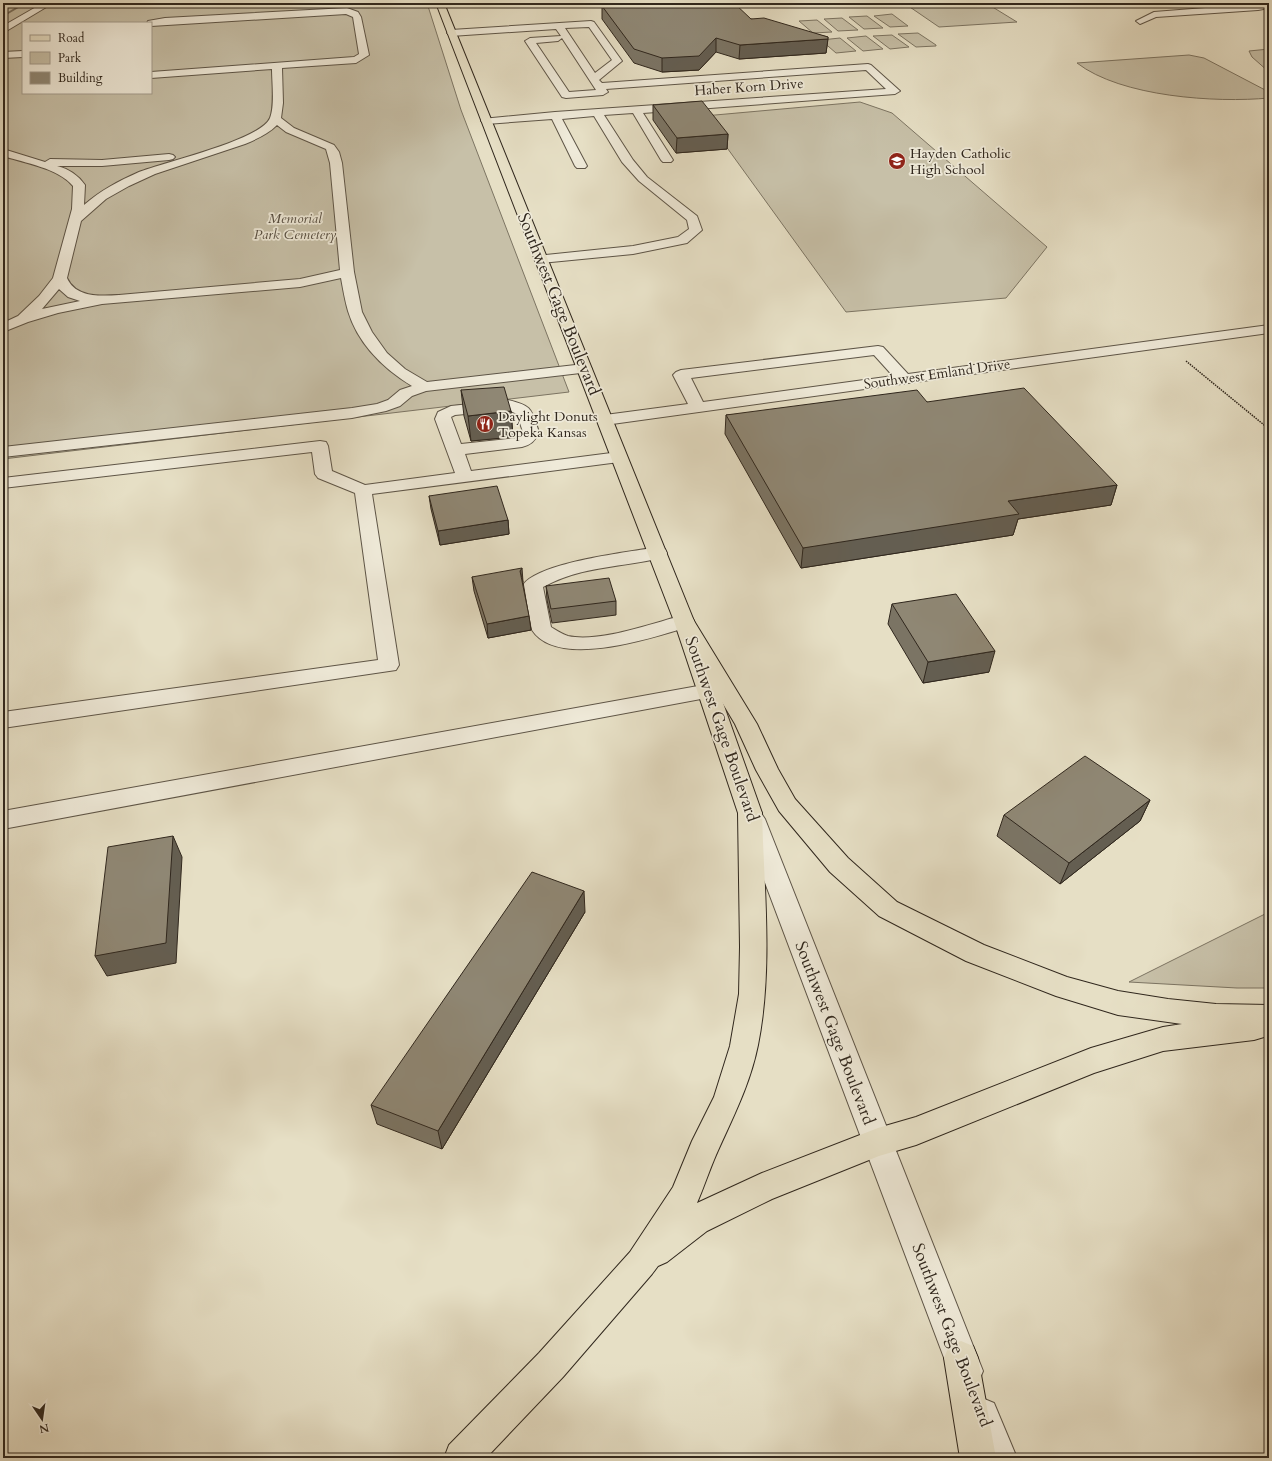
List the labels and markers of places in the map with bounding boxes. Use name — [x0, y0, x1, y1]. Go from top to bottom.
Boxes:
place label: Hayden Catholic High School — [910, 144, 1011, 179]
school or university icon: Hayden Catholic High School — [887, 151, 907, 171]
place label: Daylight Donuts Topeka Kansas — [498, 407, 598, 442]
restaurant icon: Daylight Donuts Topeka Kansas — [475, 414, 495, 434]

